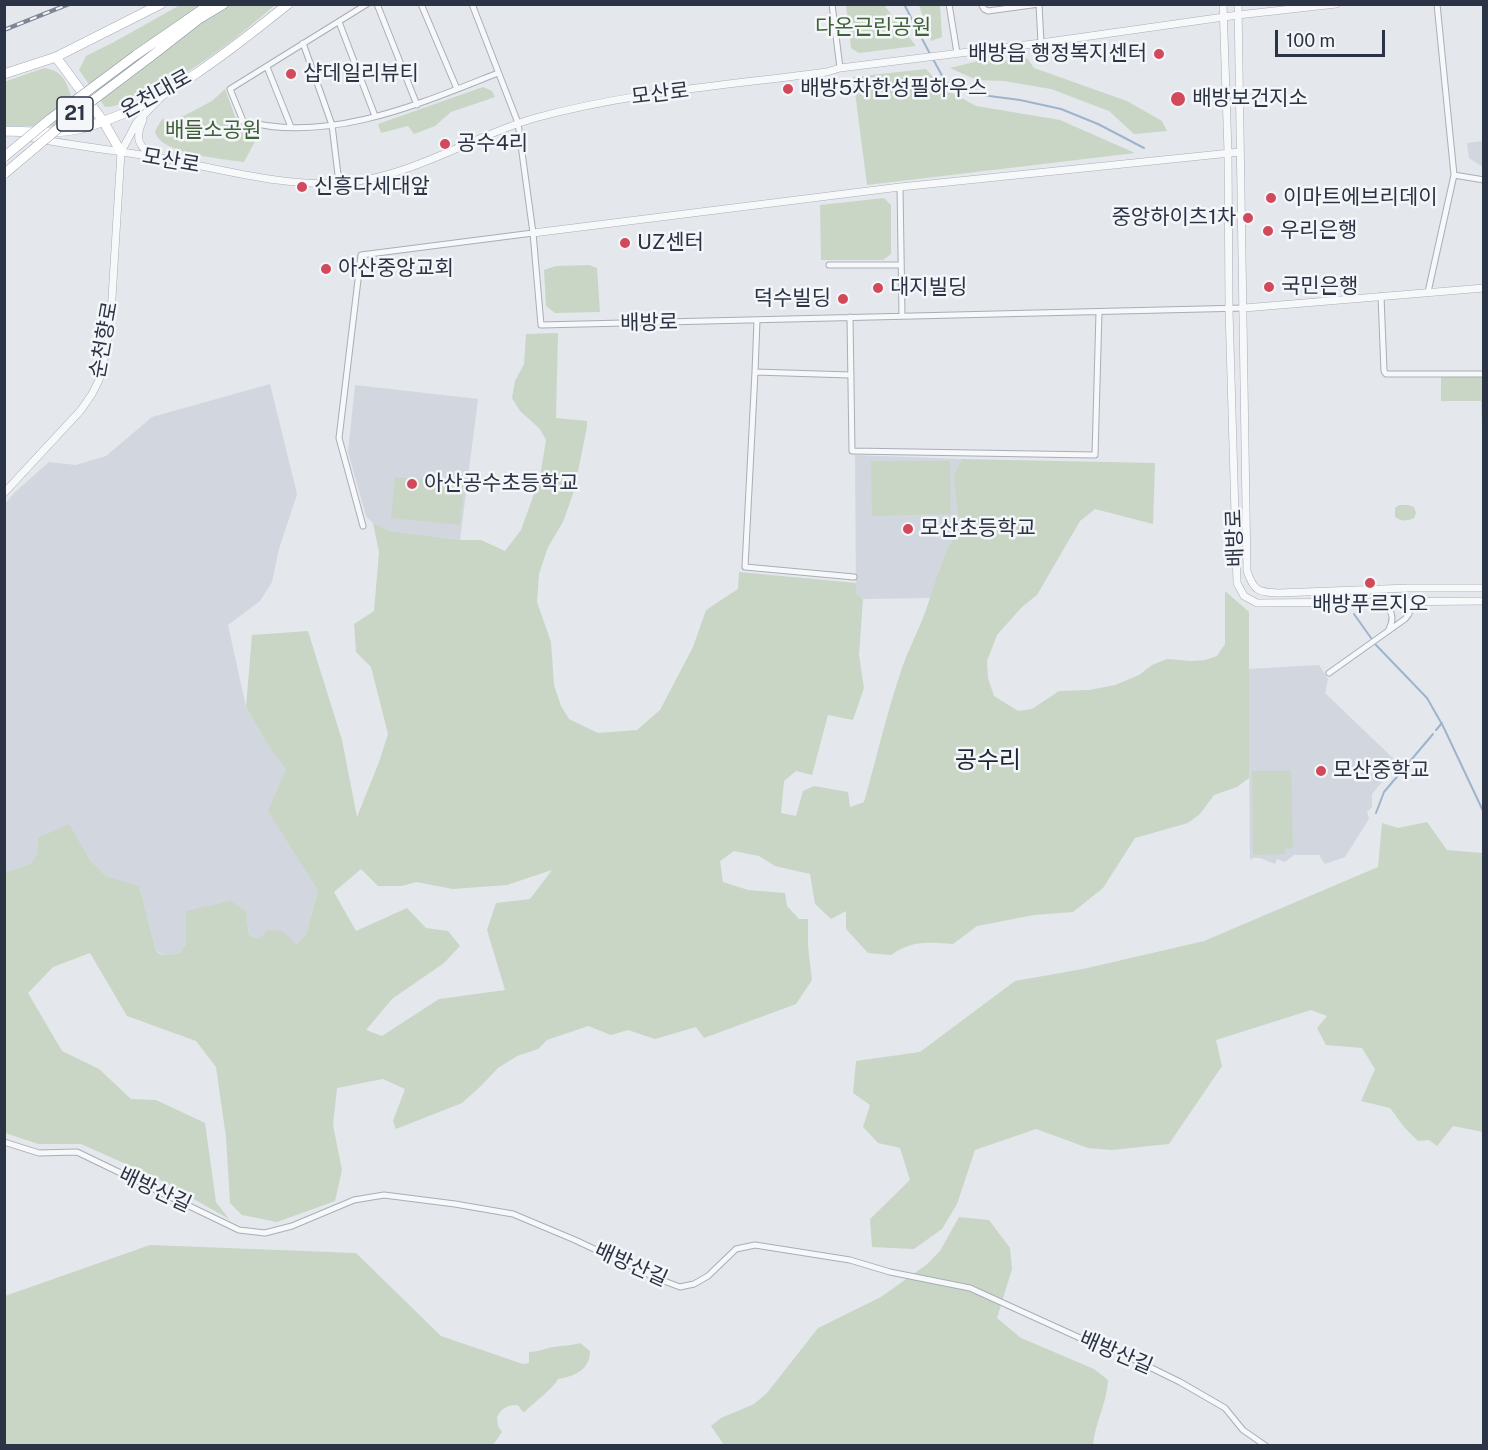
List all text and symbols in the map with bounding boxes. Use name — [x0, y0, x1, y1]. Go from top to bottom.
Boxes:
park label: 다온근린공원 — [815, 15, 931, 41]
scale bar — [1278, 18, 1388, 56]
text: 100 m — [1286, 30, 1335, 51]
place label: 배방읍 행정복지센터 — [968, 41, 1147, 67]
marker: 배방읍 행정복지센터 — [1152, 47, 1166, 61]
place label: 샵데일리뷰티 — [303, 61, 419, 87]
street label: 온천대로 — [116, 64, 196, 124]
marker: 샵데일리뷰티 — [284, 67, 298, 81]
place label: 배방5차한성필하우스 — [800, 76, 987, 102]
street label: 모산로 — [630, 78, 690, 110]
marker: 배방5차한성필하우스 — [781, 82, 795, 96]
place label: 배방보건지소 — [1192, 86, 1308, 112]
marker: 배방보건지소 — [1169, 90, 1187, 108]
road number: 21 — [57, 97, 93, 131]
park label: 배들소공원 — [165, 118, 261, 144]
place label: 공수4리 — [457, 131, 528, 157]
marker: 공수4리 — [438, 137, 452, 151]
street label: 모산로 — [140, 144, 202, 178]
place label: 신흥다세대앞 — [314, 174, 430, 200]
marker: 신흥다세대앞 — [295, 180, 309, 194]
place label: 이마트에브리데이 — [1283, 185, 1438, 211]
marker: 이마트에브리데이 — [1264, 191, 1278, 205]
place label: 중앙하이츠1차 — [1112, 205, 1236, 231]
marker: 중앙하이츠1차 — [1241, 211, 1255, 225]
place label: 우리은행 — [1280, 218, 1357, 244]
marker: 우리은행 — [1261, 224, 1275, 238]
place label: UZ센터 — [637, 230, 704, 256]
marker: UZ센터 — [618, 236, 632, 250]
place label: 아산중앙교회 — [338, 256, 454, 282]
marker: 아산중앙교회 — [319, 262, 333, 276]
place label: 국민은행 — [1281, 274, 1358, 300]
place label: 대지빌딩 — [890, 275, 967, 301]
marker: 국민은행 — [1262, 280, 1276, 294]
marker: 대지빌딩 — [871, 281, 885, 295]
place label: 덕수빌딩 — [754, 286, 831, 312]
marker: 덕수빌딩 — [836, 292, 850, 306]
street label: 순천향로 — [85, 300, 123, 380]
street label: 배방로 — [620, 310, 678, 336]
place label: 아산공수초등학교 — [424, 471, 579, 497]
marker: 아산공수초등학교 — [405, 477, 419, 491]
street label: 배방로 — [1221, 509, 1249, 567]
place label: 모산초등학교 — [920, 516, 1036, 542]
marker: 모산초등학교 — [901, 522, 915, 536]
marker: 배방푸르지오 — [1363, 576, 1377, 590]
place label: 배방푸르지오 — [1312, 592, 1428, 618]
district label: 공수리 — [955, 747, 1021, 775]
place label: 모산중학교 — [1333, 758, 1430, 784]
marker: 모산중학교 — [1314, 764, 1328, 778]
street label: 배방산길 — [115, 1162, 195, 1218]
street label: 배방산길 — [591, 1238, 671, 1292]
street label: 배방산길 — [1076, 1326, 1156, 1380]

